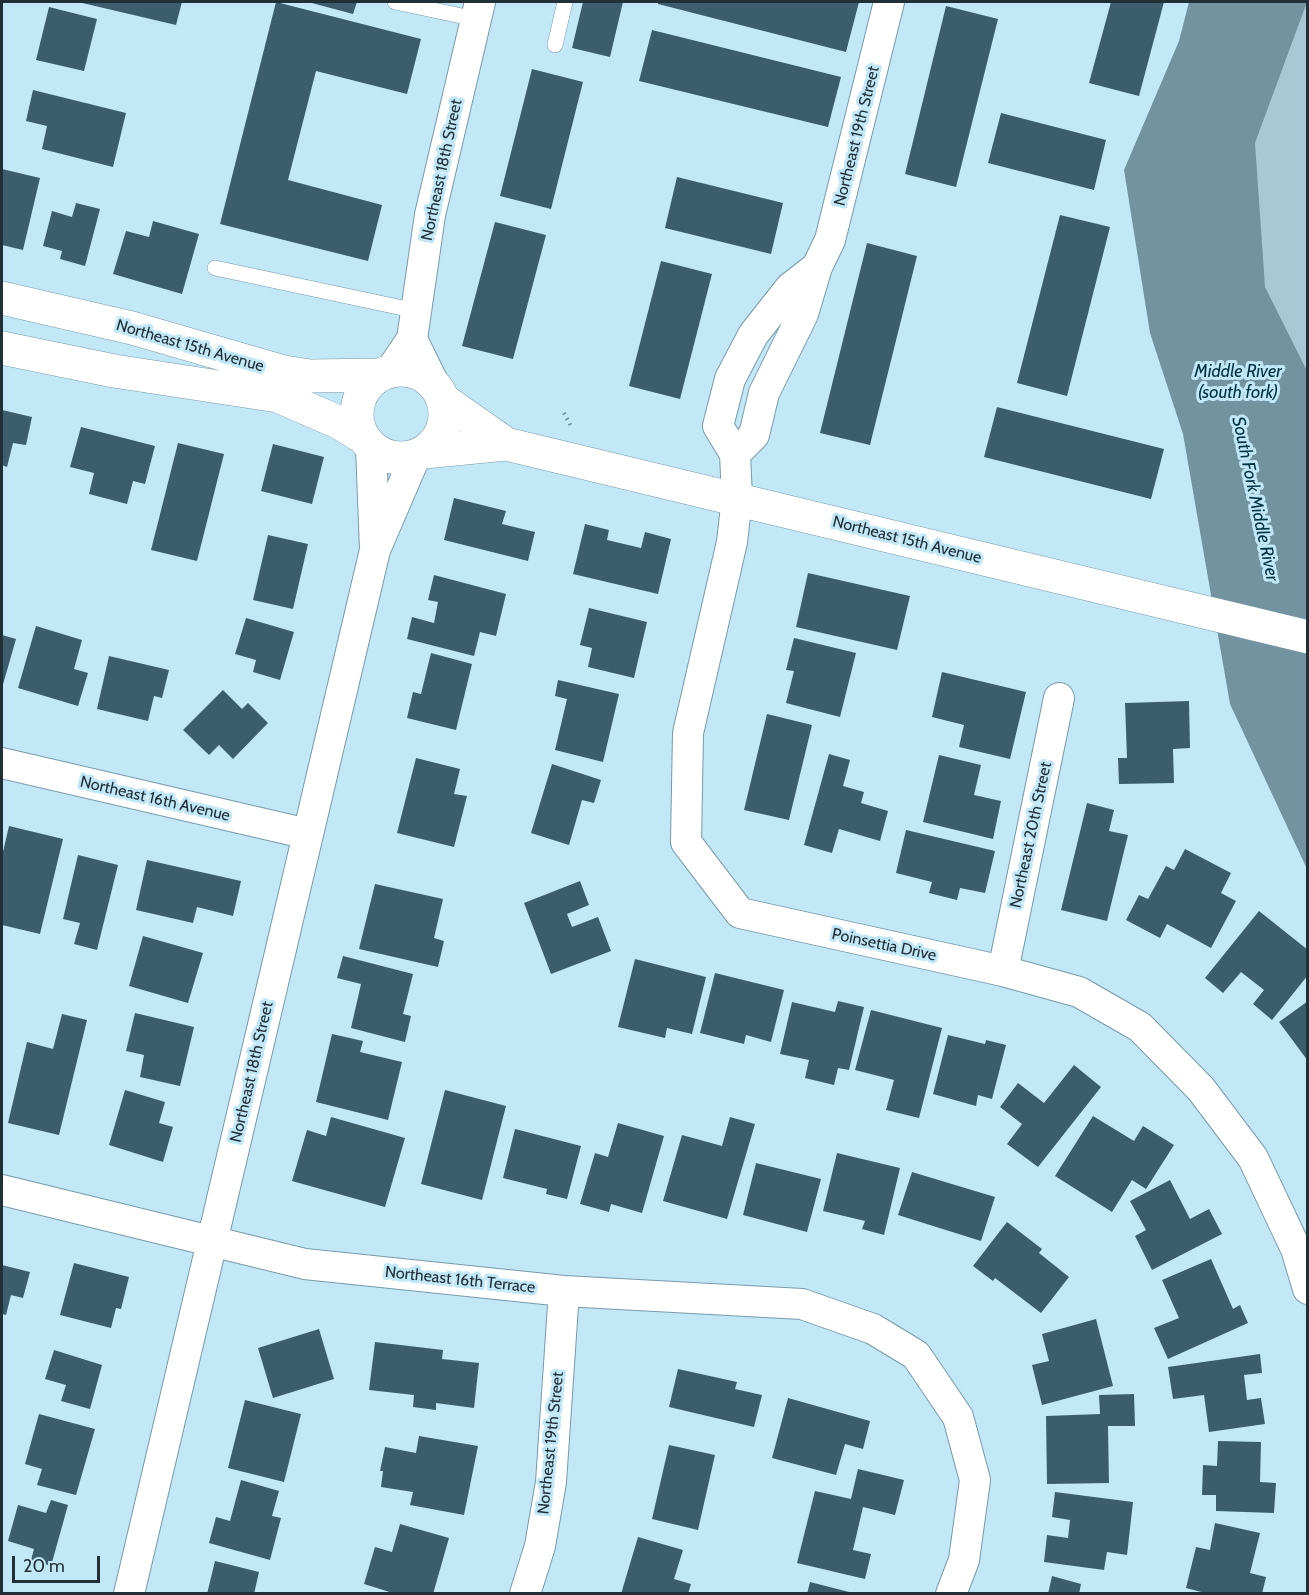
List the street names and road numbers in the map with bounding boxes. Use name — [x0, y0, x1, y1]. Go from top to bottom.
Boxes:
street label: Northeast 19th Street — [830, 64, 884, 208]
street label: Northeast 18th Street — [418, 98, 466, 242]
street label: Northeast 15th Avenue — [114, 316, 266, 376]
street label: Northeast 15th Avenue — [831, 512, 983, 568]
street label: Northeast 20th Street — [1006, 760, 1056, 910]
street label: Northeast 16th Avenue — [78, 772, 232, 826]
street label: Poinsettia Drive — [830, 925, 938, 965]
street label: Northeast 18th Street — [226, 1000, 278, 1144]
street label: Northeast 16th Terrace — [384, 1263, 536, 1297]
street label: Northeast 19th Street — [534, 1371, 568, 1515]

